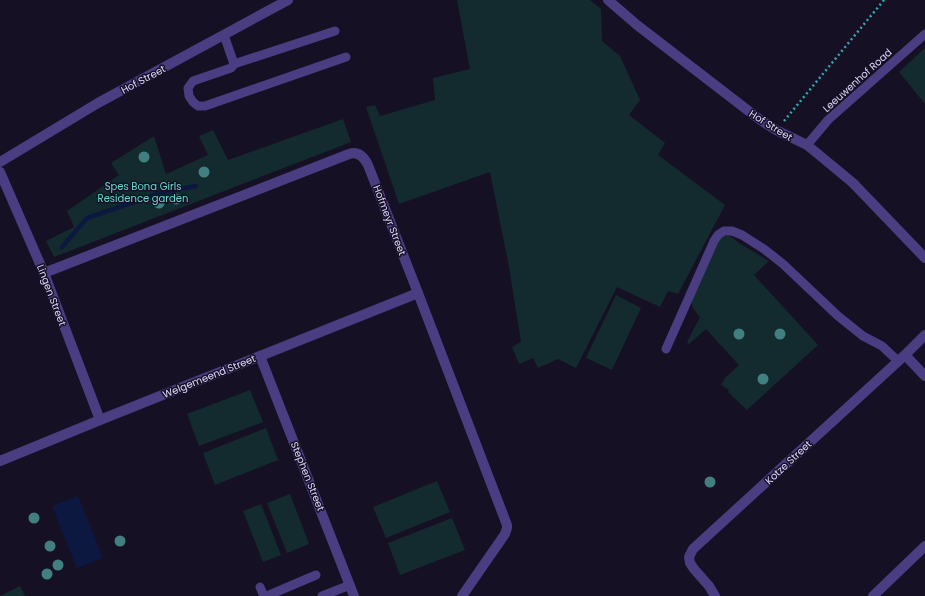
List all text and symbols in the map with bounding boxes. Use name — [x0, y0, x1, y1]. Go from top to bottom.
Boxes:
street label: Leeuwenhof Road — [819, 45, 895, 116]
street label: Hof Street — [118, 61, 169, 97]
street label: Hof Street — [746, 106, 796, 145]
park label: Spes Bona Girls Residence garden — [98, 179, 188, 206]
street label: Hofmeyr Street — [369, 183, 410, 258]
street label: Lingen Street — [33, 262, 70, 328]
street label: Welgemeend Street — [160, 351, 258, 402]
street label: Kotze Street — [762, 437, 815, 488]
street label: Stephen Street — [287, 439, 328, 513]

